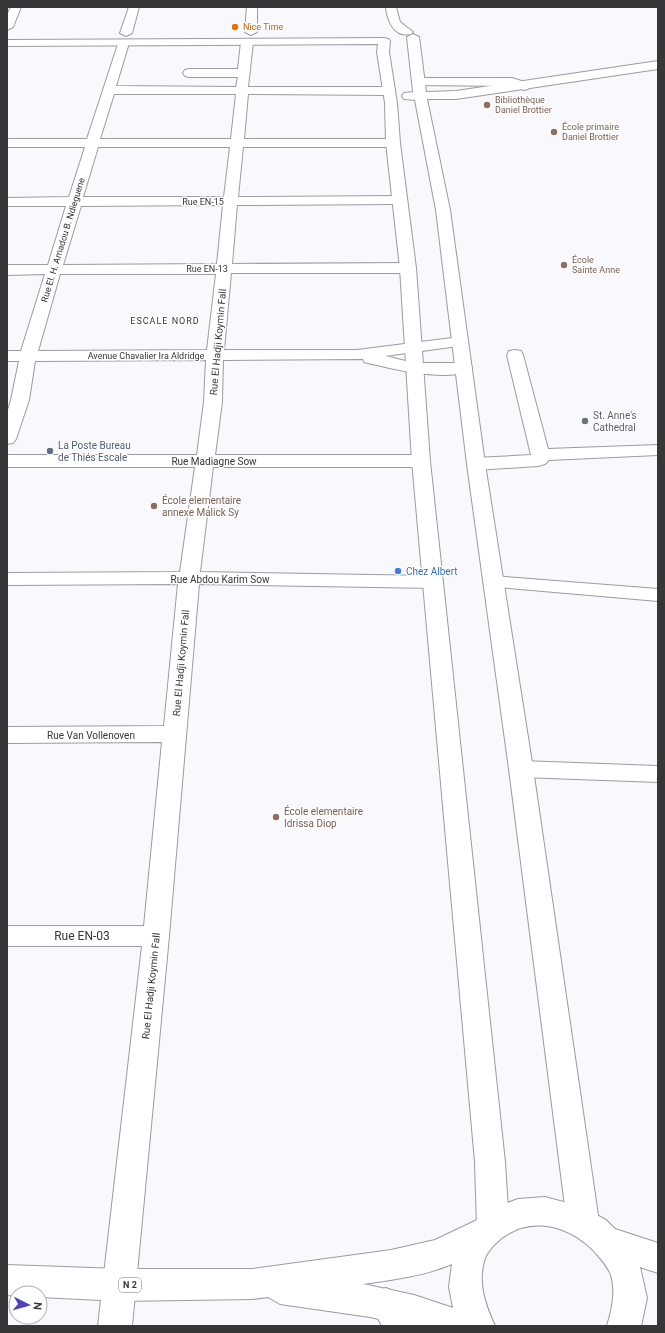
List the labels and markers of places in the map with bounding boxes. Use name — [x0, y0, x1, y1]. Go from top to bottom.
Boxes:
marker: Nice Time — [230, 22, 240, 32]
place label: Nice Time — [243, 22, 284, 32]
place label: Bibliothèque Daniel Brottier — [495, 95, 552, 115]
marker: Bibliothèque Daniel Brottier — [482, 100, 492, 110]
place label: École primaire Daniel Brottier — [562, 121, 619, 142]
marker: École primaire Daniel Brottier — [549, 127, 559, 137]
place label: École Sainte Anne — [572, 254, 620, 275]
marker: École Sainte Anne — [559, 260, 569, 270]
place label: St. Anne's Cathedral — [593, 410, 637, 433]
marker: St. Anne's Cathedral — [580, 416, 590, 426]
place label: La Poste Bureau de Thiés Escale — [58, 440, 131, 463]
marker: La Poste Bureau de Thiés Escale — [45, 446, 55, 456]
place label: École elementaire annexe Malick Sy — [162, 494, 241, 518]
marker: École elementaire annexe Malick Sy — [149, 501, 159, 511]
marker: Chez Albert — [393, 566, 403, 576]
place label: Chez Albert — [406, 566, 458, 577]
place label: École elementaire Idrissa Diop — [284, 805, 363, 829]
marker: École elementaire Idrissa Diop — [271, 812, 281, 822]

